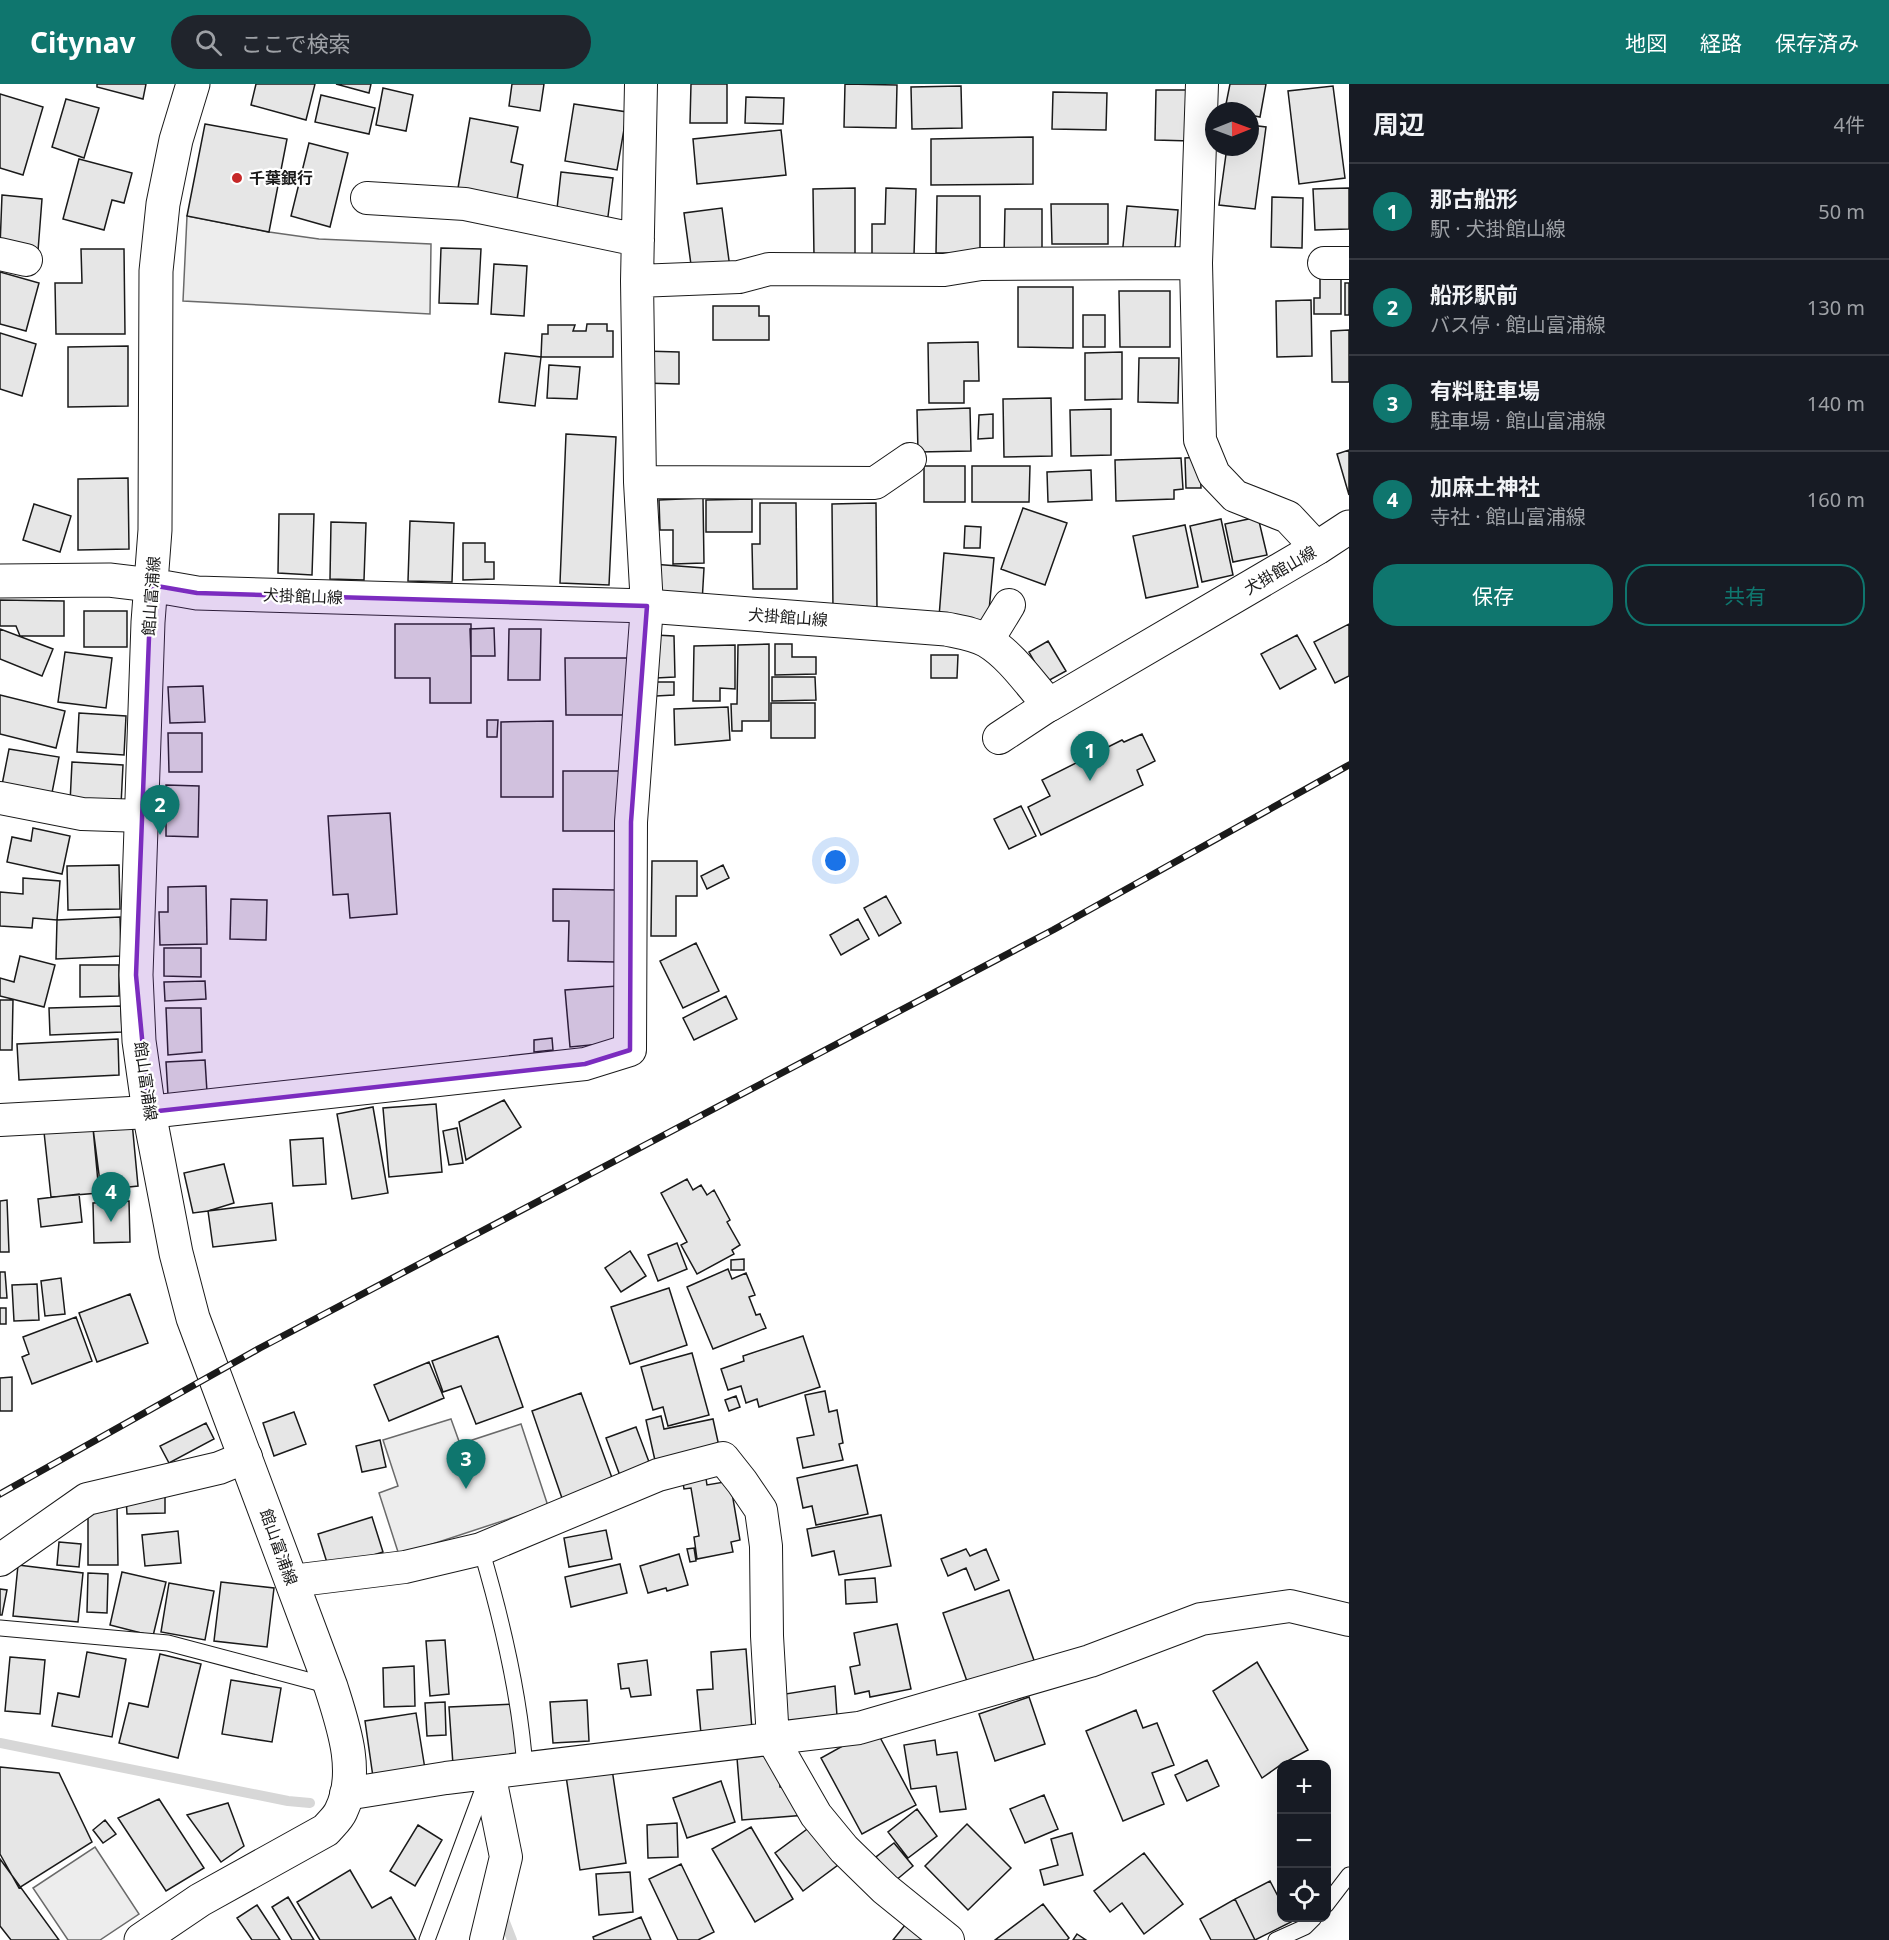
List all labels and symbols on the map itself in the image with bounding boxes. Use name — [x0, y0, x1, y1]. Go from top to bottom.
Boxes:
north arrow — [1205, 102, 1259, 156]
place label: 千葉銀行 — [249, 167, 313, 189]
marker: 千葉銀行 — [230, 171, 244, 185]
street label: 犬掛館山線 — [1240, 540, 1320, 600]
street label: 館山富浦線 — [137, 555, 165, 637]
street label: 犬掛館山線 — [263, 584, 343, 608]
street label: 犬掛館山線 — [747, 603, 829, 631]
pin: 1 — [1070, 732, 1110, 781]
pin: 2 — [140, 786, 180, 835]
your location — [821, 846, 850, 875]
street label: 館山富浦線 — [130, 1040, 162, 1122]
pin: 4 — [92, 1172, 130, 1222]
pin: 3 — [446, 1440, 486, 1489]
street label: 館山富浦線 — [255, 1506, 303, 1588]

